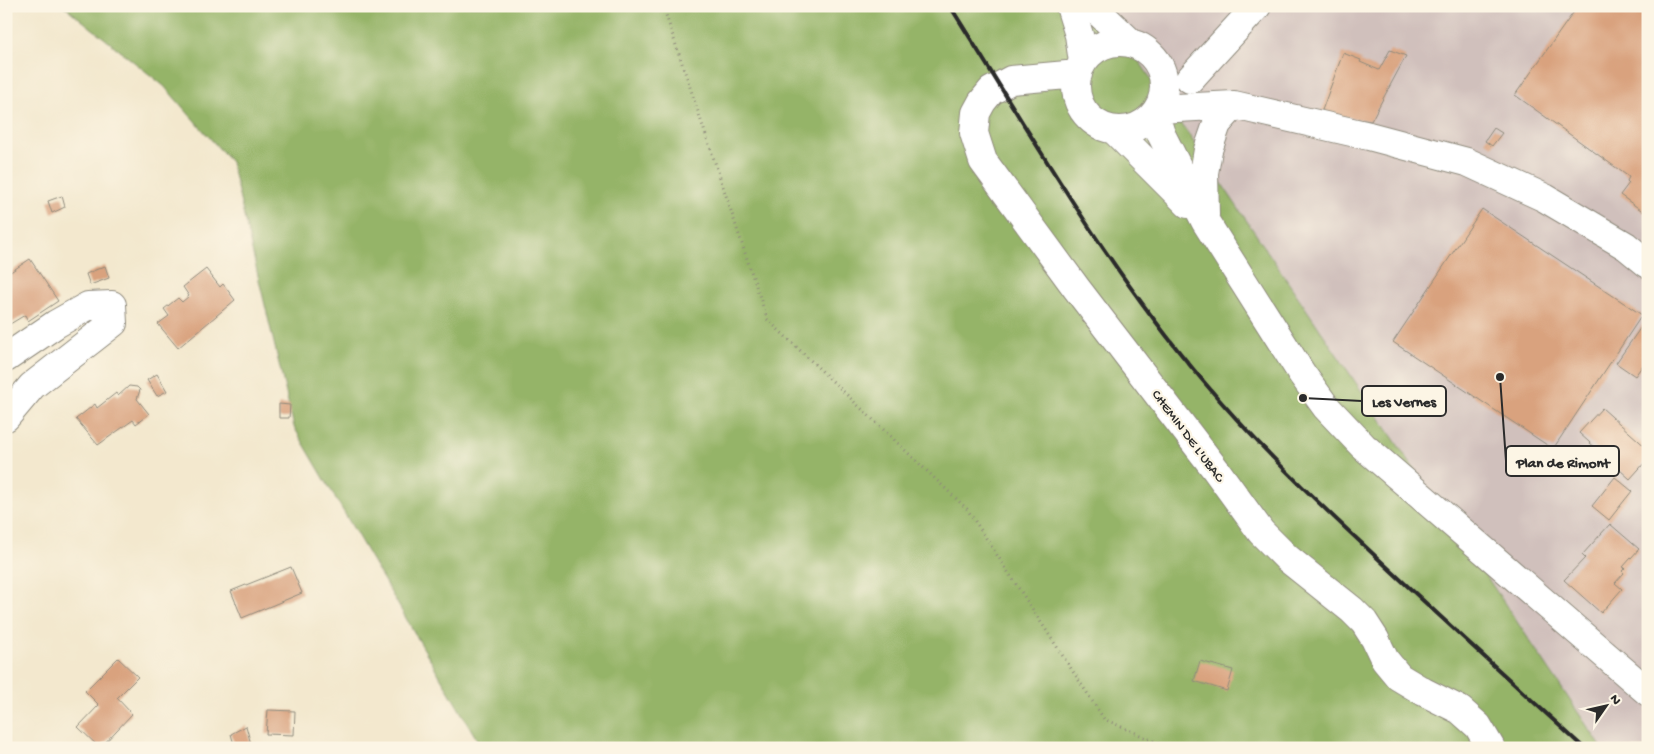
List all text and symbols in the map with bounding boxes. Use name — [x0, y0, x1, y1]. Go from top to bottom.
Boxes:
callout: Les Vernes — [1362, 386, 1446, 416]
street label: CHEMIN DE L'UBAC — [1147, 387, 1228, 487]
text: Les Vernes — [1372, 394, 1438, 412]
callout: Plan de Rimont — [1506, 446, 1619, 476]
text: Plan de Rimont — [1515, 455, 1612, 473]
north arrow — [1582, 682, 1632, 732]
text: N — [1605, 692, 1624, 709]

